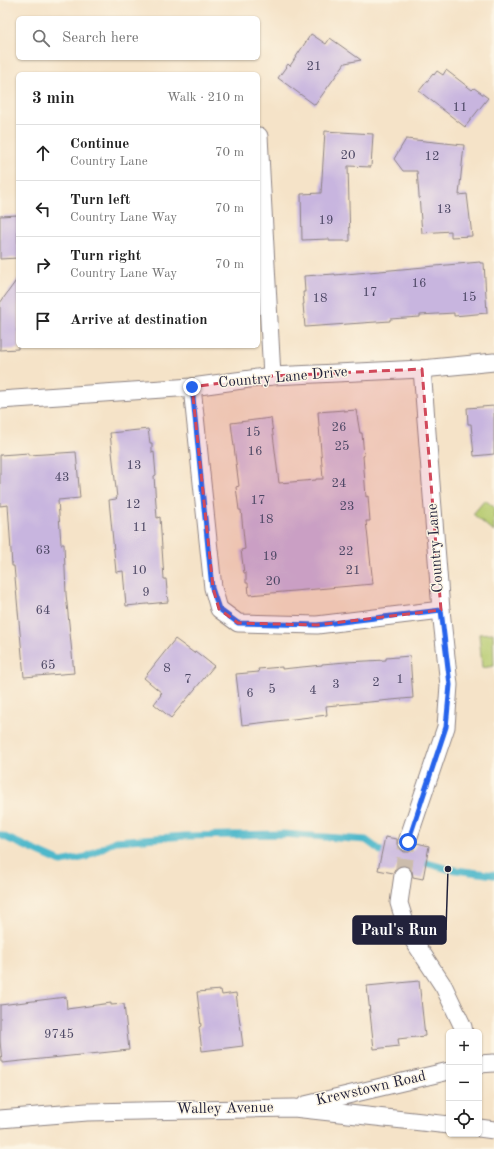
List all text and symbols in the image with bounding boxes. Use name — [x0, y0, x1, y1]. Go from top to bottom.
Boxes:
search box — [16, 16, 260, 60]
icon: search — [30, 27, 52, 49]
text: Search here — [62, 31, 139, 46]
house number: 21 — [306, 60, 322, 73]
text: 3 min — [32, 90, 75, 107]
text: Walk · 210 m — [167, 91, 244, 104]
house number: 11 — [452, 101, 468, 114]
text: Continue — [70, 137, 129, 152]
icon: ahead — [32, 142, 54, 164]
text: 70 m — [215, 146, 244, 159]
house number: 20 — [340, 149, 356, 162]
house number: 12 — [424, 150, 440, 163]
text: Country Lane — [70, 155, 148, 168]
text: Turn left — [70, 193, 130, 208]
icon: left — [32, 198, 54, 220]
text: 70 m — [215, 202, 244, 215]
house number: 13 — [436, 203, 452, 216]
text: Country Lane Way — [70, 211, 177, 224]
house number: 19 — [318, 214, 334, 227]
text: Turn right — [70, 249, 141, 264]
icon: right — [32, 254, 54, 276]
text: 70 m — [215, 258, 244, 271]
text: Country Lane Way — [70, 267, 177, 280]
house number: 16 — [411, 277, 427, 290]
house number: 17 — [362, 286, 378, 299]
house number: 15 — [461, 291, 477, 304]
house number: 18 — [312, 292, 328, 305]
icon: arrive — [32, 310, 54, 332]
text: Arrive at destination — [70, 313, 208, 328]
street label: Country Lane Drive — [218, 365, 348, 391]
route end — [183, 378, 201, 396]
house number: 26 — [331, 421, 347, 434]
house number: 15 — [245, 426, 261, 439]
house number: 25 — [334, 440, 350, 453]
house number: 16 — [247, 445, 263, 458]
house number: 13 — [126, 459, 142, 472]
house number: 43 — [54, 471, 70, 484]
house number: 24 — [331, 477, 347, 490]
house number: 17 — [250, 494, 266, 507]
house number: 12 — [125, 498, 141, 511]
house number: 23 — [339, 500, 355, 513]
street label: Country Lane — [425, 503, 447, 593]
house number: 18 — [258, 513, 274, 526]
house number: 11 — [132, 521, 148, 534]
house number: 63 — [35, 544, 51, 557]
house number: 22 — [338, 545, 354, 558]
house number: 19 — [262, 550, 278, 563]
house number: 10 — [131, 564, 147, 577]
house number: 21 — [345, 564, 361, 577]
house number: 20 — [265, 575, 281, 588]
house number: 9 — [142, 586, 150, 599]
house number: 64 — [35, 604, 51, 617]
house number: 65 — [40, 659, 56, 672]
house number: 8 — [163, 662, 171, 675]
house number: 7 — [184, 673, 192, 686]
house number: 1 — [396, 673, 404, 686]
house number: 2 — [372, 676, 380, 689]
house number: 3 — [332, 678, 340, 691]
house number: 5 — [268, 683, 276, 696]
house number: 4 — [309, 684, 317, 697]
house number: 6 — [246, 687, 254, 700]
route start — [399, 833, 417, 851]
callout: Paul's Run — [353, 916, 446, 944]
text: Paul's Run — [361, 923, 438, 939]
house number: 9745 — [44, 1028, 74, 1041]
map controls — [446, 1029, 482, 1137]
button: + — [446, 1029, 482, 1065]
button: − — [446, 1065, 482, 1101]
street label: Krewstown Road — [315, 1069, 428, 1109]
street label: Walley Avenue — [176, 1101, 274, 1117]
button: locate — [446, 1101, 482, 1137]

